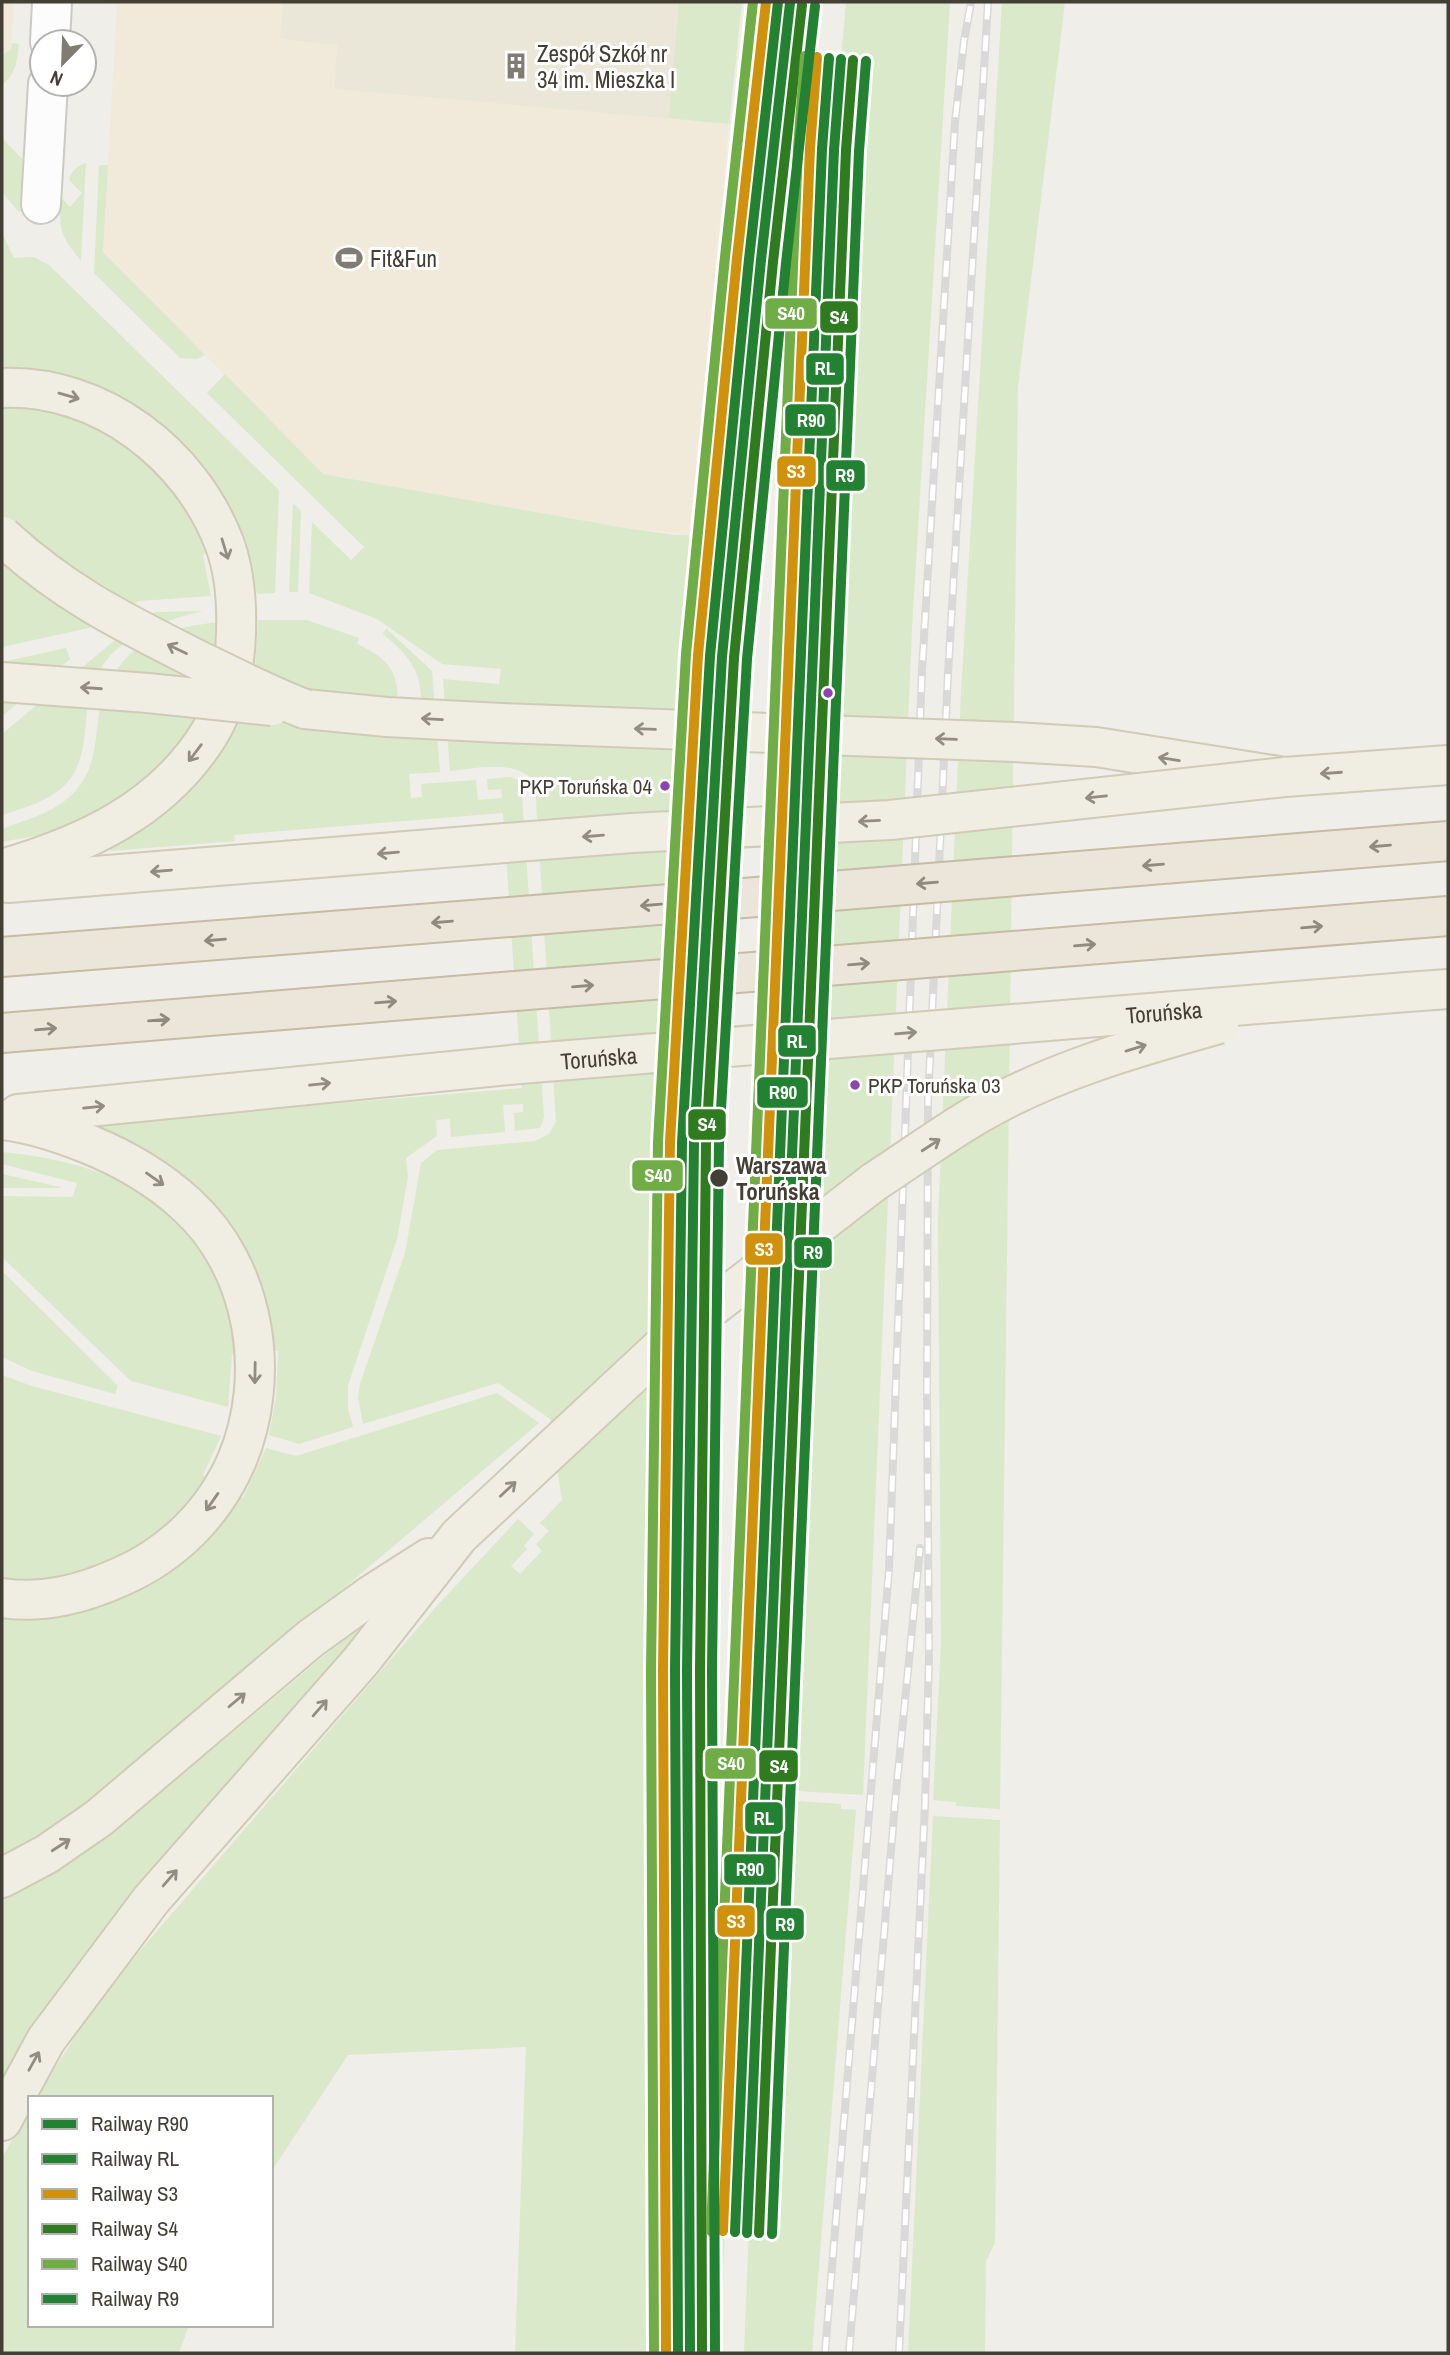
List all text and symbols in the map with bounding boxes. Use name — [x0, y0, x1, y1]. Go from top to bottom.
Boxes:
north arrow — [28, 28, 98, 98]
place label: Zespół Szkół nr 34 im. Mieszka I — [537, 38, 675, 95]
building icon: Zespół Szkół nr 34 im. Mieszka I — [501, 51, 531, 81]
text: N — [46, 64, 67, 93]
sports icon: Fit&Fun — [334, 243, 364, 273]
place label: Fit&Fun — [370, 243, 437, 274]
line badge: S40 — [764, 297, 818, 330]
text: S40 — [777, 300, 805, 326]
line badge: S4 — [819, 300, 859, 334]
text: S4 — [829, 304, 849, 330]
line badge: RL — [805, 352, 845, 386]
text: RL — [815, 355, 836, 381]
one-way arrow — [58, 390, 80, 403]
line badge: R90 — [784, 403, 837, 437]
text: R90 — [797, 407, 826, 433]
line badge: S3 — [776, 455, 817, 488]
text: S3 — [786, 458, 806, 484]
line badge: R9 — [825, 459, 866, 492]
text: R9 — [835, 462, 855, 488]
one-way arrow — [220, 538, 233, 560]
one-way arrow — [167, 642, 188, 656]
one-way arrow — [80, 681, 103, 694]
unlabelled marker — [821, 686, 835, 700]
one-way arrow — [421, 713, 444, 726]
one-way arrow — [634, 723, 657, 736]
one-way arrow — [935, 733, 958, 746]
one-way arrow — [188, 743, 203, 762]
one-way arrow — [1159, 752, 1181, 765]
one-way arrow — [1321, 767, 1343, 780]
place label: PKP Toruńska 04 — [520, 772, 652, 801]
marker: PKP Toruńska 04 — [658, 779, 672, 793]
one-way arrow — [1085, 791, 1107, 804]
one-way arrow — [858, 814, 881, 827]
one-way arrow — [583, 830, 605, 843]
one-way arrow — [1369, 840, 1392, 853]
one-way arrow — [377, 847, 400, 860]
one-way arrow — [1143, 859, 1165, 872]
one-way arrow — [151, 865, 173, 878]
one-way arrow — [916, 877, 938, 890]
one-way arrow — [640, 899, 663, 912]
one-way arrow — [431, 916, 454, 929]
one-way arrow — [1300, 920, 1323, 933]
one-way arrow — [204, 934, 227, 947]
one-way arrow — [1074, 938, 1096, 951]
one-way arrow — [847, 957, 869, 970]
one-way arrow — [571, 979, 594, 992]
street label: Toruńska — [1124, 993, 1204, 1030]
one-way arrow — [374, 995, 396, 1008]
one-way arrow — [147, 1013, 170, 1026]
one-way arrow — [35, 1022, 57, 1035]
line badge: RL — [777, 1024, 817, 1058]
one-way arrow — [894, 1026, 916, 1039]
text: RL — [787, 1028, 808, 1054]
street label: Toruńska — [559, 1039, 639, 1076]
one-way arrow — [1125, 1041, 1147, 1054]
place label: PKP Toruńska 03 — [868, 1071, 1000, 1100]
line badge: R90 — [756, 1076, 809, 1109]
one-way arrow — [309, 1077, 331, 1090]
marker: PKP Toruńska 03 — [848, 1078, 862, 1092]
text: R90 — [769, 1079, 798, 1105]
one-way arrow — [82, 1100, 105, 1113]
line badge: S4 — [687, 1108, 727, 1141]
text: S4 — [697, 1111, 717, 1137]
one-way arrow — [921, 1137, 940, 1152]
place label: Warszawa Toruńska — [736, 1150, 827, 1207]
line badge: S40 — [631, 1159, 684, 1192]
text: S40 — [644, 1162, 672, 1188]
marker: Warszawa Toruńska — [708, 1167, 730, 1189]
one-way arrow — [145, 1172, 164, 1187]
line badge: S3 — [744, 1232, 784, 1266]
text: S3 — [754, 1236, 774, 1262]
line badge: R9 — [793, 1236, 833, 1269]
text: R9 — [803, 1239, 823, 1265]
one-way arrow — [248, 1361, 261, 1384]
one-way arrow — [499, 1481, 517, 1497]
one-way arrow — [205, 1492, 220, 1511]
one-way arrow — [228, 1693, 246, 1709]
one-way arrow — [312, 1699, 328, 1717]
line badge: S40 — [704, 1747, 757, 1780]
line badge: S4 — [758, 1749, 799, 1783]
text: S40 — [717, 1750, 745, 1776]
text: S4 — [769, 1753, 789, 1779]
line badge: RL — [744, 1801, 784, 1835]
text: RL — [754, 1805, 775, 1831]
one-way arrow — [51, 1837, 71, 1851]
line badge: R90 — [723, 1853, 777, 1886]
text: R90 — [736, 1856, 765, 1882]
one-way arrow — [162, 1870, 178, 1888]
line badge: S3 — [716, 1904, 756, 1938]
line badge: R9 — [765, 1907, 805, 1941]
text: S3 — [726, 1908, 746, 1934]
text: R9 — [775, 1911, 795, 1937]
one-way arrow — [28, 2051, 42, 2071]
legend — [28, 2096, 273, 2327]
text: Railway R90 — [91, 2109, 189, 2138]
text: Railway RL — [91, 2144, 179, 2173]
text: Railway S3 — [91, 2179, 178, 2208]
text: Railway S4 — [91, 2214, 179, 2243]
text: Railway S40 — [91, 2249, 188, 2278]
text: Railway R9 — [91, 2284, 179, 2313]

